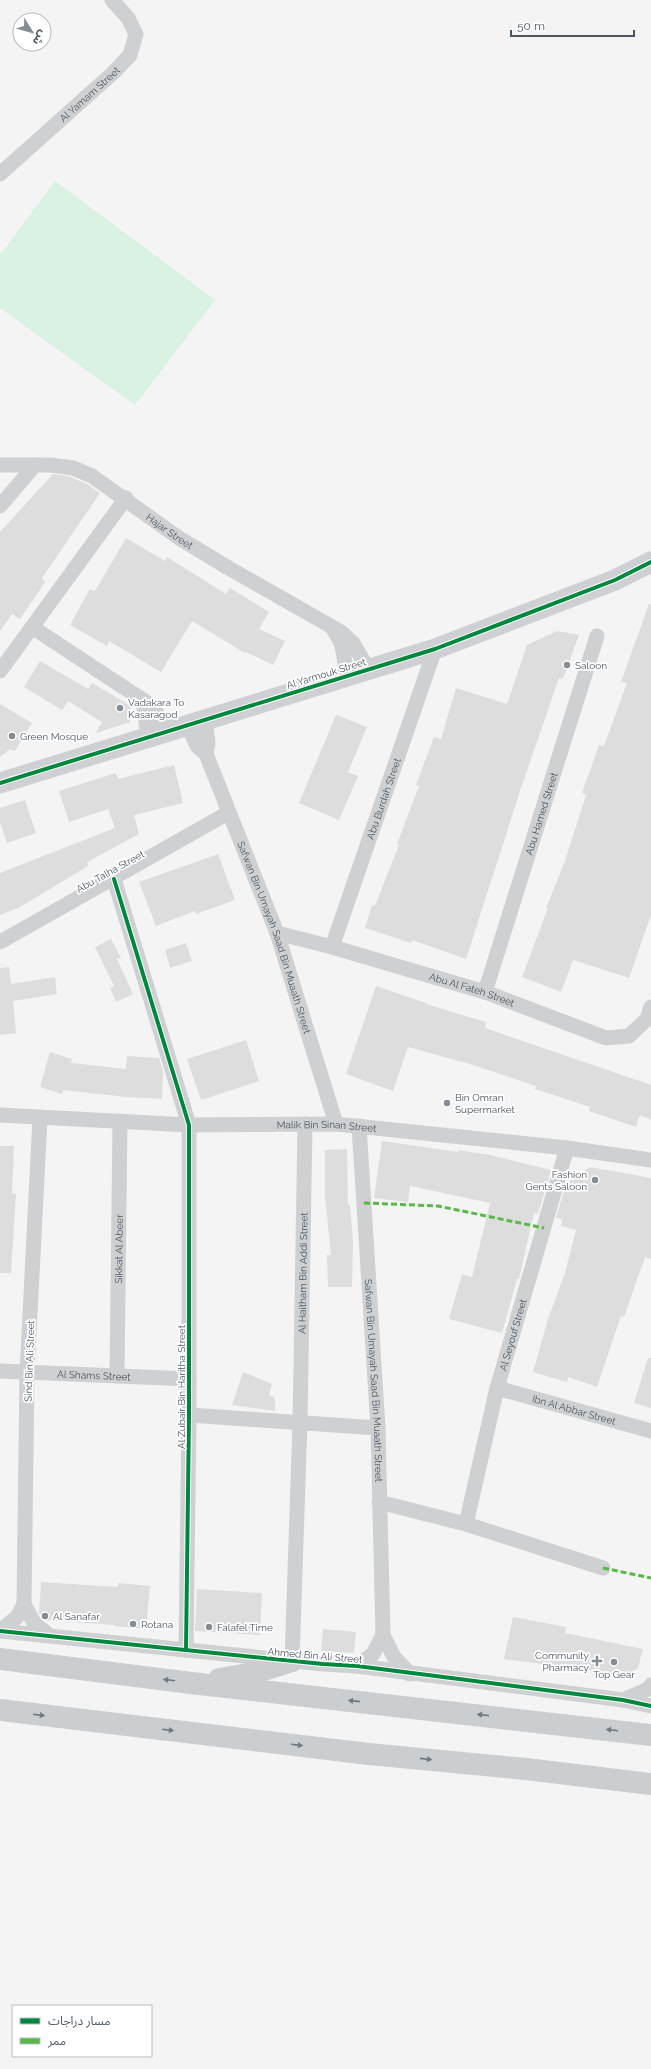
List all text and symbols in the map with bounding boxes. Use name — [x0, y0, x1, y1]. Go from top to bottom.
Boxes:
north arrow — [12, 12, 52, 52]
scale bar — [511, 12, 634, 38]
text: 50 m — [517, 19, 545, 33]
text: ش — [30, 28, 49, 48]
street label: Al Yamam Street — [58, 64, 122, 124]
street label: Hajar Street — [144, 511, 195, 551]
street label: Al Yarmouk Street — [285, 656, 368, 691]
marker: Saloon — [562, 660, 572, 670]
place label: Saloon — [575, 660, 607, 671]
place label: Vadakara To Kasaragod — [128, 697, 184, 720]
marker: Vadakara To Kasaragod — [115, 703, 125, 713]
marker: Green Mosque — [7, 731, 17, 741]
place label: Green Mosque — [20, 731, 88, 742]
street label: Abu Burdah Street — [365, 756, 403, 841]
street label: Abu Hamed Street — [523, 771, 560, 856]
street label: Safwan Bin Umayah Saad Bin Muaath Street — [235, 840, 313, 1036]
street label: Abu Talha Street — [74, 848, 147, 895]
street label: Abu Al Fateh Street — [428, 971, 517, 1009]
place label: Bin Omran Supermarket — [455, 1092, 516, 1115]
marker: Bin Omran Supermarket — [442, 1098, 452, 1108]
street label: Malik Bin Sinan Street — [277, 1119, 378, 1134]
place label: Fashion Gents Saloon — [525, 1169, 587, 1192]
marker: Fashion Gents Saloon — [590, 1175, 600, 1185]
street label: Al Haitham Bin Addi Street — [296, 1212, 310, 1334]
street label: Sikkat Al Abeer — [113, 1214, 125, 1284]
street label: Safwan Bin Umayah Saad Bin Muaath Street — [363, 1279, 384, 1483]
street label: Al Seyouf Street — [497, 1297, 529, 1372]
street label: Sind Bin Ali Street — [23, 1319, 36, 1402]
street label: Al Zubair Bin Haritha Street — [176, 1324, 187, 1449]
street label: Al Shams Street — [57, 1368, 131, 1383]
street label: Ibn Al Abbar Street — [531, 1393, 618, 1427]
marker: Al Sanafar — [40, 1611, 50, 1621]
place label: Al Sanafar — [53, 1611, 100, 1622]
marker: Rotana — [128, 1619, 138, 1629]
place label: Rotana — [141, 1619, 173, 1630]
marker: Falafel Time — [204, 1622, 214, 1632]
place label: Falafel Time — [217, 1622, 273, 1633]
street label: Ahmed Bin Ali Street — [267, 1646, 364, 1665]
place label: Community Pharmacy — [535, 1650, 590, 1673]
marker: Community Pharmacy — [592, 1656, 602, 1666]
marker: Top Gear — [609, 1657, 619, 1667]
place label: Top Gear — [593, 1669, 635, 1680]
one-way arrow — [163, 1677, 175, 1684]
one-way arrow — [348, 1698, 360, 1704]
one-way arrow — [33, 1711, 45, 1718]
one-way arrow — [477, 1712, 489, 1719]
one-way arrow — [162, 1727, 174, 1733]
one-way arrow — [606, 1727, 618, 1733]
one-way arrow — [291, 1742, 303, 1748]
one-way arrow — [420, 1756, 432, 1763]
legend — [12, 2005, 152, 2057]
text: مسار دراجات — [48, 2014, 111, 2028]
text: ممر — [47, 2034, 66, 2048]

